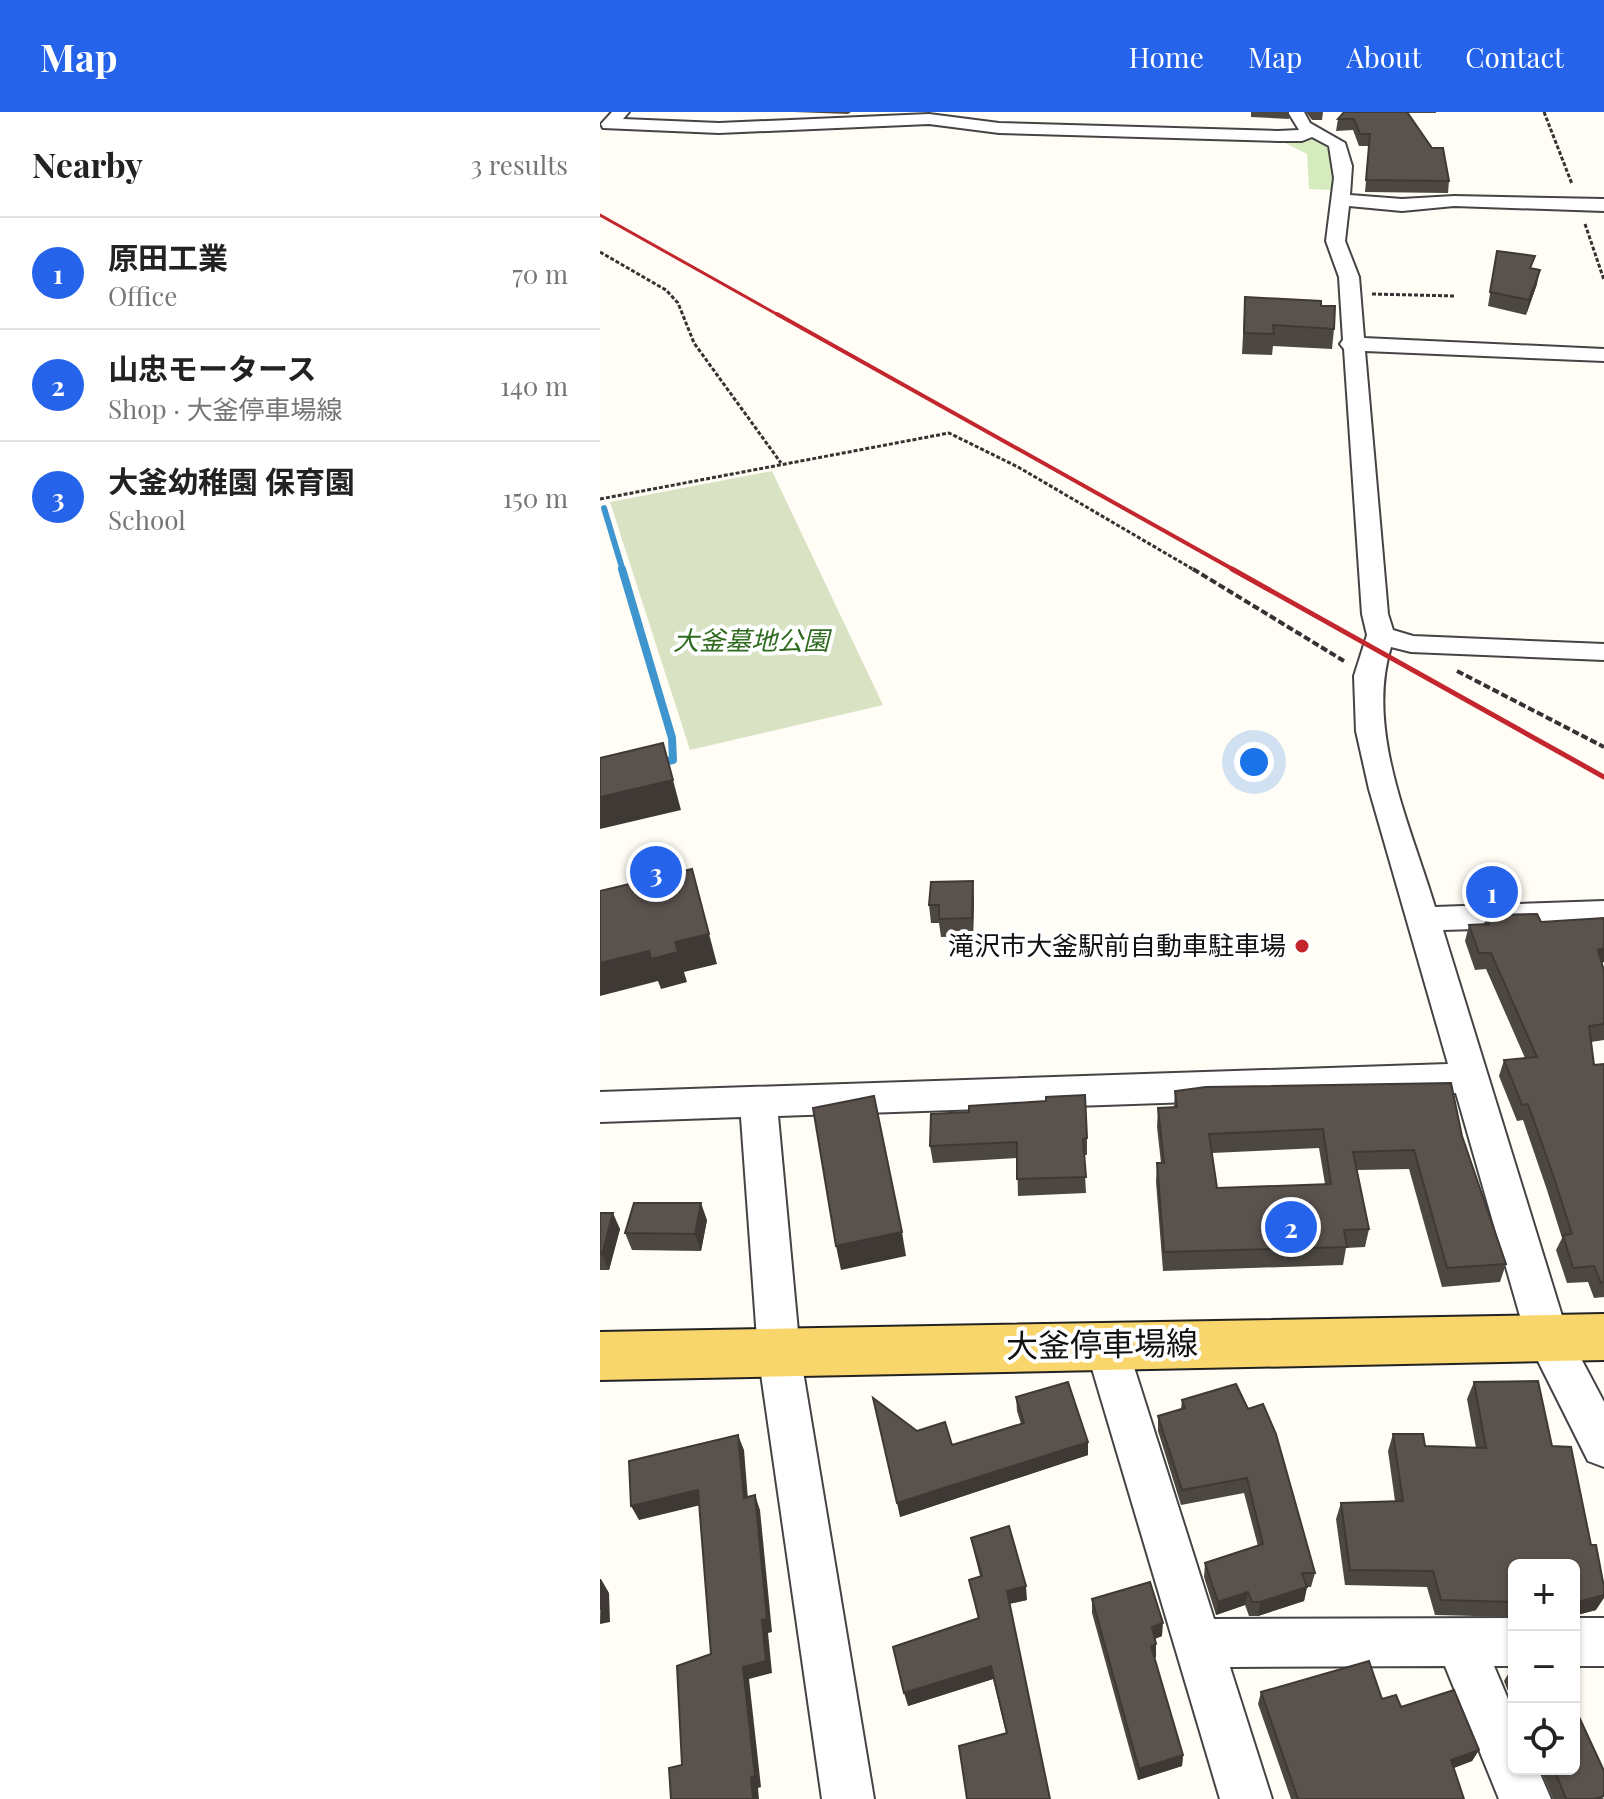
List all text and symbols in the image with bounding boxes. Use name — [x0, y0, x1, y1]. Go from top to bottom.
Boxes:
text: Map — [40, 31, 117, 82]
text: Home — [1129, 38, 1204, 75]
text: Map — [1248, 38, 1302, 75]
text: About — [1346, 38, 1421, 75]
text: Contact — [1465, 38, 1564, 75]
text: Nearby — [32, 141, 143, 187]
text: 3 results — [471, 147, 568, 182]
text: 原田工業 — [108, 237, 228, 277]
text: 1 — [53, 256, 63, 291]
text: 70 m — [512, 256, 568, 291]
text: Office — [108, 278, 177, 313]
text: 山忠モータース — [108, 348, 317, 388]
text: 2 — [51, 368, 65, 403]
text: 140 m — [500, 368, 568, 403]
text: Shop · 大釜停車場線 — [108, 391, 343, 426]
text: 大釜幼稚園 保育園 — [108, 461, 355, 501]
text: 3 — [52, 480, 64, 515]
text: 150 m — [503, 480, 568, 515]
text: School — [108, 502, 186, 537]
park label: 大釜墓地公園 — [673, 622, 833, 657]
your location — [1234, 742, 1274, 782]
pin: 3 — [630, 842, 682, 902]
pin: 1 — [1466, 862, 1518, 922]
place label: 滝沢市大釜駅前自動車駐車場 — [948, 927, 1286, 962]
marker: 滝沢市大釜駅前自動車駐車場 — [1293, 937, 1311, 955]
pin: 2 — [1265, 1197, 1317, 1257]
street label: 大釜停車場線 — [1006, 1319, 1198, 1366]
map controls — [1508, 1559, 1580, 1775]
button: + — [1508, 1559, 1580, 1631]
button: − — [1508, 1631, 1580, 1703]
button: locate — [1508, 1703, 1580, 1775]

